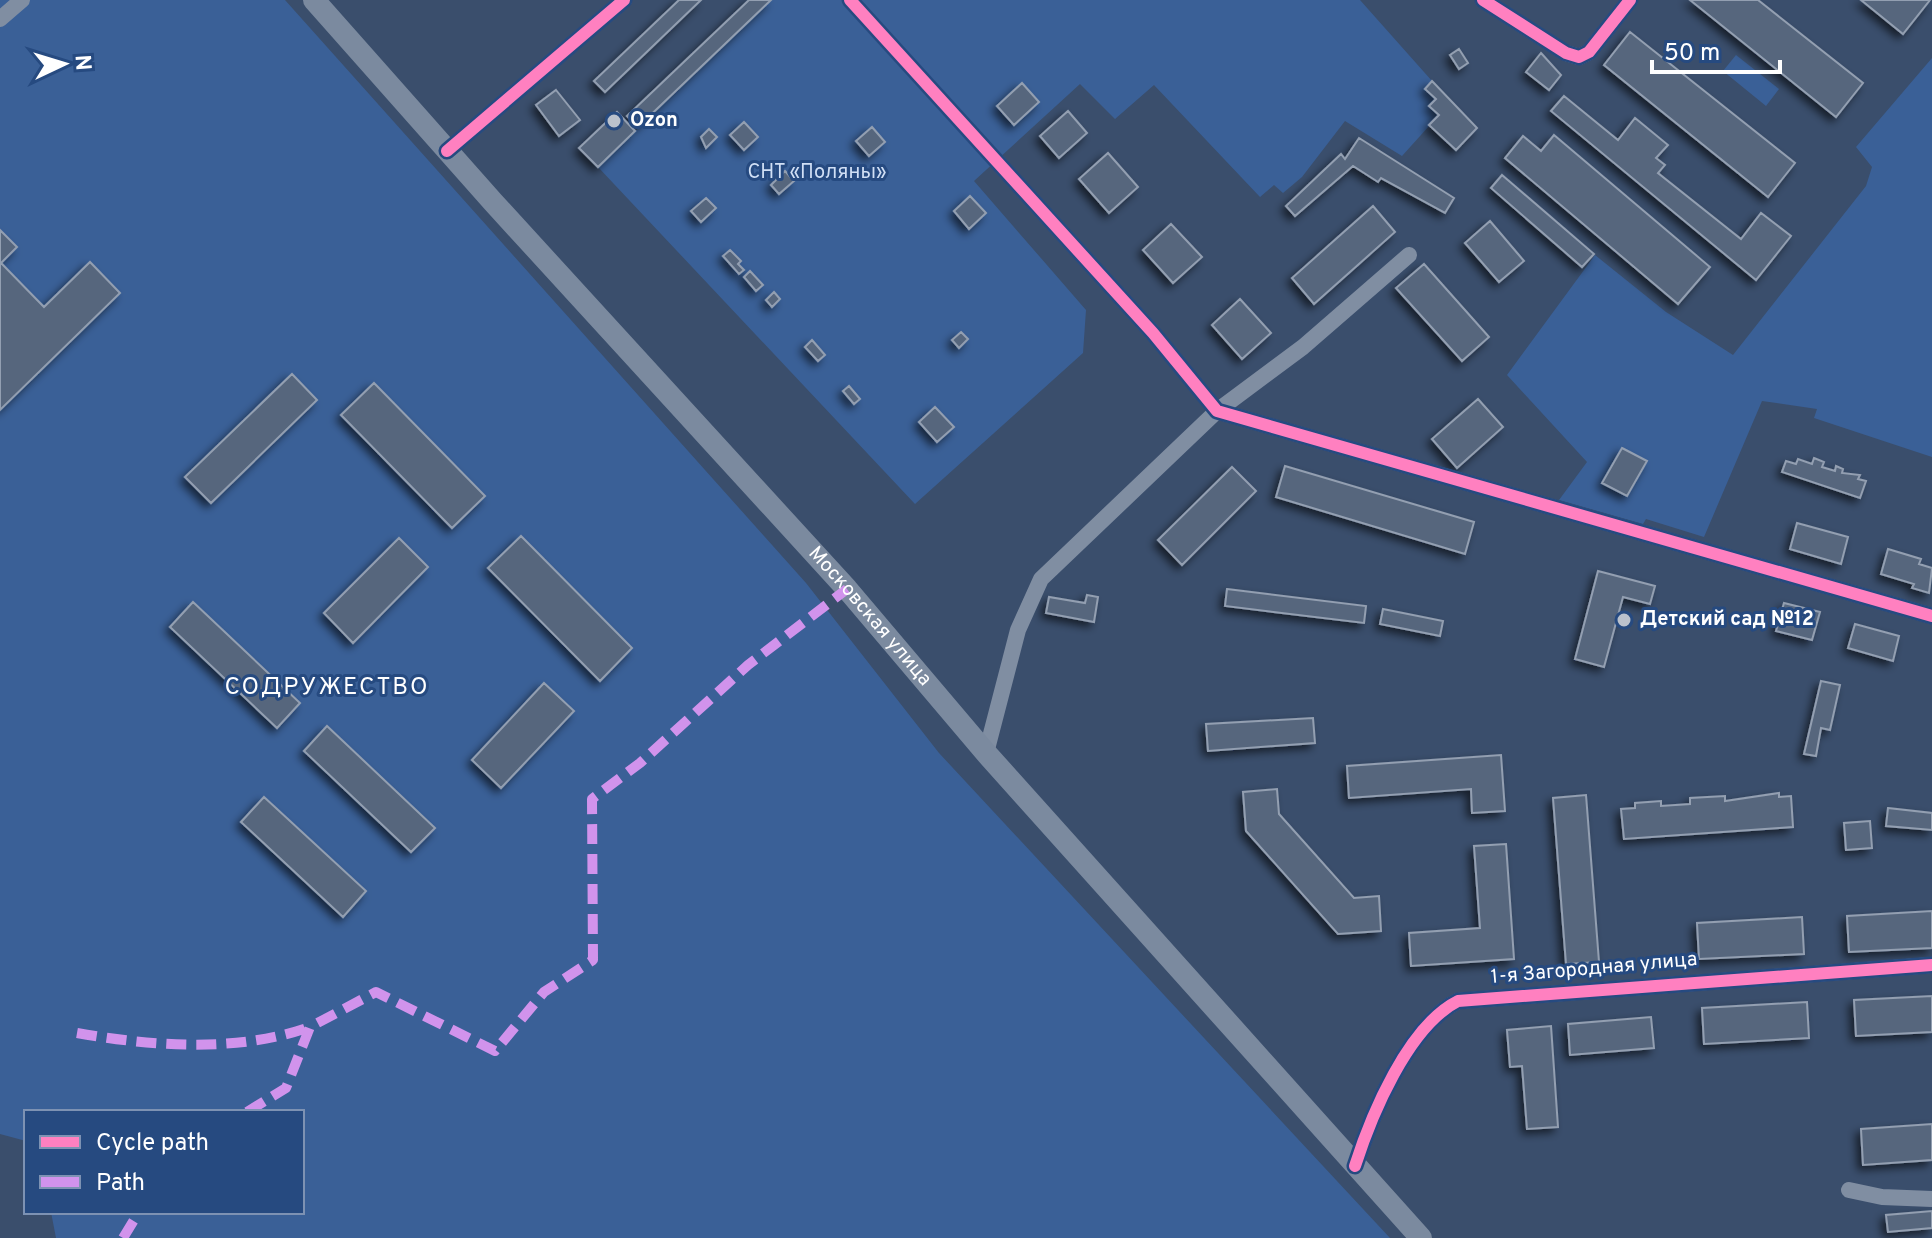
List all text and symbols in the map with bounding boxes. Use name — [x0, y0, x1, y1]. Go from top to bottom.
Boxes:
north arrow — [24, 24, 104, 104]
scale bar — [1652, 24, 1780, 74]
text: 50 m — [1664, 39, 1720, 69]
text: N — [67, 54, 95, 72]
place label: Ozon — [630, 108, 678, 134]
marker: Ozon — [605, 112, 623, 130]
park label: СНТ «Поляны» — [747, 160, 887, 186]
street label: Московская улица — [802, 541, 937, 692]
place label: Детский сад №12 — [1640, 607, 1814, 633]
marker: Детский сад №12 — [1615, 611, 1633, 629]
district label: СОДРУЖЕСТВО — [224, 673, 430, 703]
street label: 1-я Загородная улица — [1490, 947, 1698, 991]
legend — [24, 1110, 304, 1214]
text: Cycle path — [96, 1129, 209, 1159]
text: Path — [96, 1169, 145, 1199]

